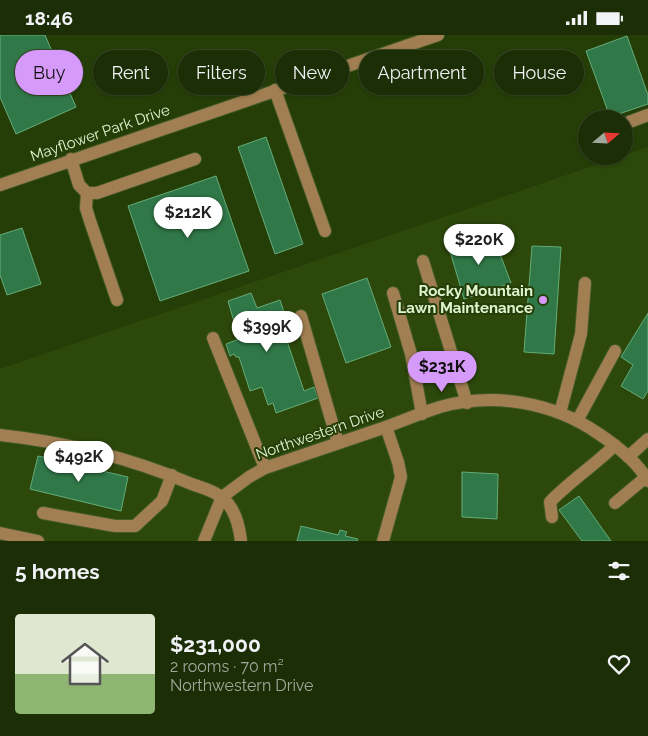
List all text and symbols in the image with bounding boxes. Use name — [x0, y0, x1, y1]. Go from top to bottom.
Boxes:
text: 18:46 — [25, 7, 73, 29]
chip: Buy — [15, 50, 83, 95]
chip: Rent — [93, 50, 168, 95]
chip: Filters — [178, 50, 265, 95]
chip: New — [275, 50, 349, 95]
chip: Apartment — [359, 50, 484, 95]
chip: House — [494, 50, 584, 95]
street label: Mayflower Park Drive — [28, 101, 172, 165]
north arrow — [578, 110, 632, 165]
map controls — [578, 110, 633, 165]
pin: $212K — [153, 197, 223, 239]
text: $212K — [165, 203, 211, 222]
pin: $220K — [444, 223, 514, 266]
text: $220K — [455, 230, 503, 249]
place label: Rocky Mountain Lawn Maintenance — [398, 282, 533, 317]
marker: Rocky Mountain Lawn Maintenance — [537, 294, 549, 306]
pin: $399K — [232, 311, 302, 353]
text: $399K — [243, 317, 291, 336]
pin: $231K — [407, 351, 477, 393]
text: $231K — [419, 357, 465, 376]
street label: Northwestern Drive — [253, 403, 387, 463]
pin: $492K — [44, 441, 114, 483]
text: $492K — [55, 447, 103, 466]
icon: filters — [605, 557, 633, 585]
text: 5 homes — [15, 559, 100, 584]
text: $231,000 — [170, 632, 261, 657]
icon: home — [55, 634, 115, 694]
icon: heart — [605, 650, 633, 678]
text: 2 rooms · 70 m² — [170, 657, 284, 676]
text: Northwestern Drive — [170, 676, 314, 695]

